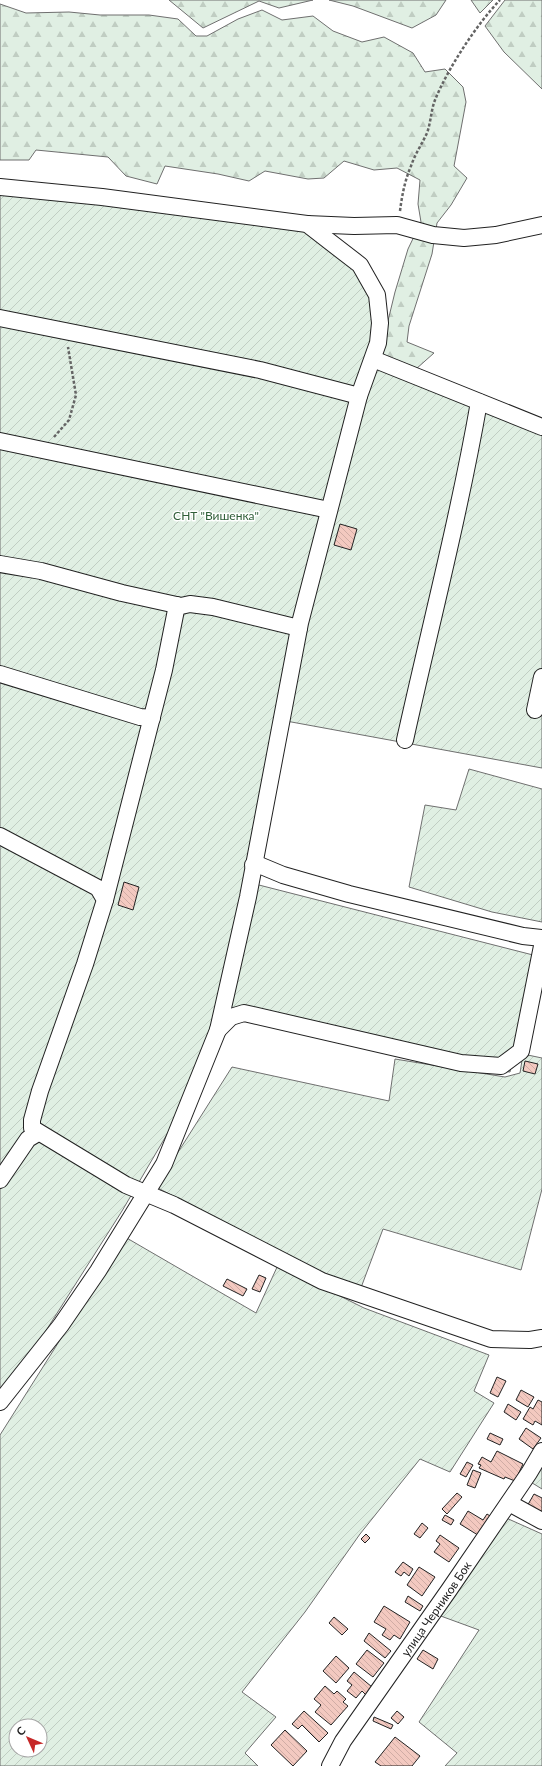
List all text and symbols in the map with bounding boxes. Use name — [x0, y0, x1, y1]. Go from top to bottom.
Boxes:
park label: СНТ "Вишенка" — [173, 508, 259, 523]
street label: улица Черников Бок — [397, 1557, 475, 1659]
north arrow — [8, 1718, 48, 1758]
text: С — [13, 1723, 28, 1738]

